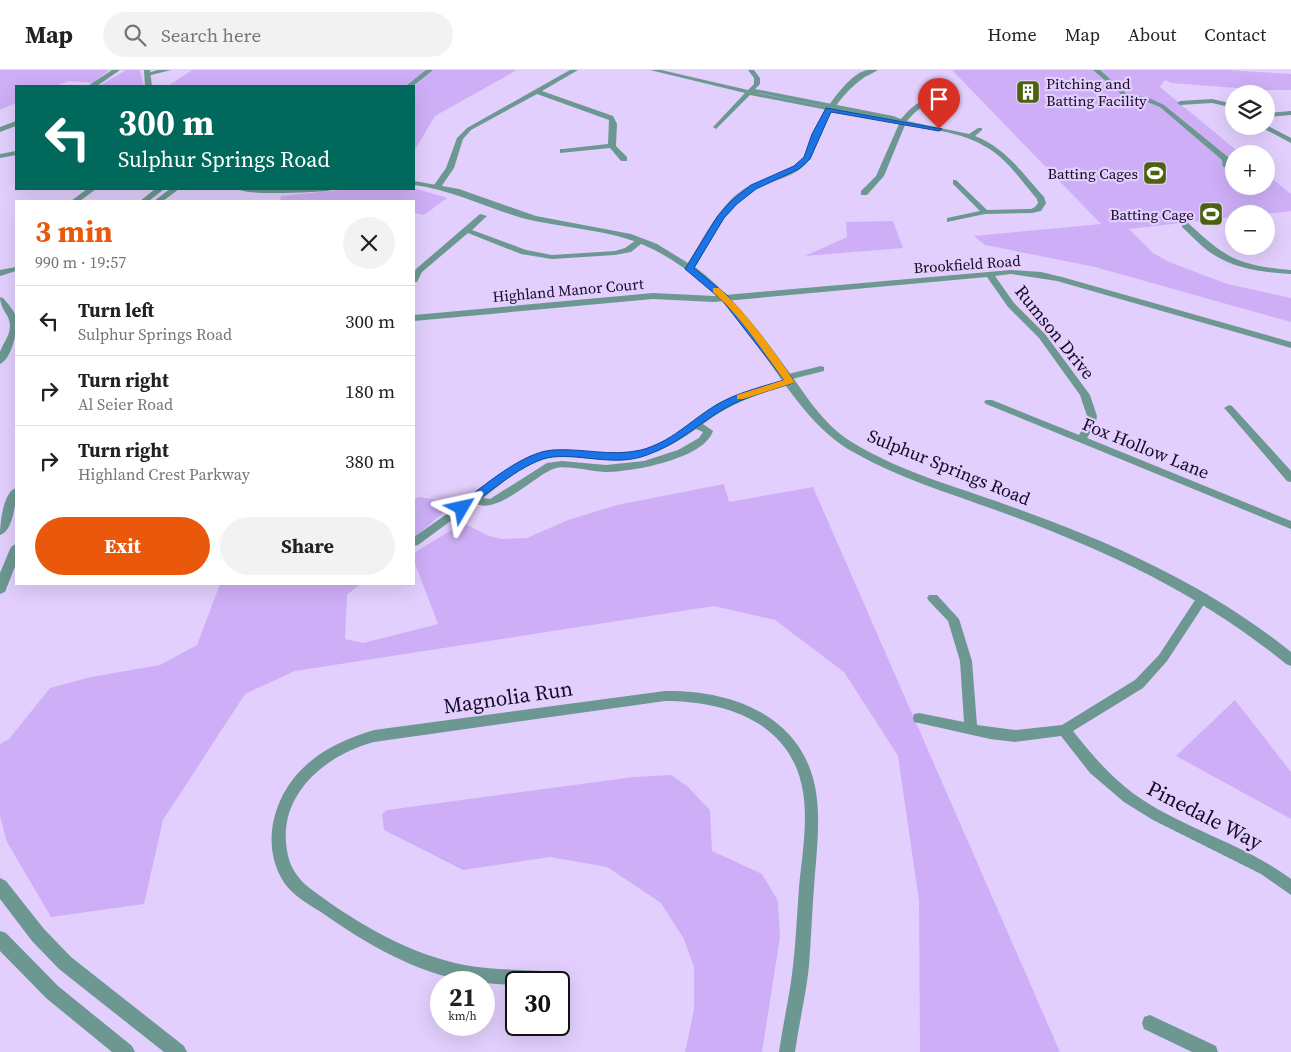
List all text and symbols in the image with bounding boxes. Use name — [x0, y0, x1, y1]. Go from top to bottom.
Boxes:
search box — [103, 12, 453, 57]
text: Map — [25, 18, 73, 51]
icon: search — [121, 21, 149, 49]
text: Search here — [161, 22, 261, 48]
text: Home — [988, 22, 1037, 47]
text: Map — [1065, 22, 1100, 47]
text: About — [1128, 22, 1176, 47]
text: Contact — [1204, 22, 1266, 47]
place label: Pitching and Batting Facility — [1046, 73, 1147, 111]
pin — [918, 78, 960, 129]
building icon: Pitching and Batting Facility — [1015, 79, 1041, 105]
icon: arrive — [925, 85, 953, 113]
map controls — [1225, 85, 1275, 255]
button: layers — [1225, 85, 1275, 135]
text: 300 m — [118, 99, 214, 147]
icon: left — [35, 105, 100, 170]
text: Sulphur Springs Road — [118, 144, 330, 174]
button: + — [1225, 145, 1275, 195]
sports icon: Batting Cages — [1142, 160, 1168, 186]
place label: Batting Cages — [1047, 163, 1138, 184]
sports icon: Batting Cage — [1198, 201, 1224, 227]
place label: Batting Cage — [1110, 204, 1194, 225]
button: − — [1225, 205, 1275, 255]
text: 3 min — [35, 211, 113, 252]
button: close — [343, 217, 395, 269]
street label: Brookfield Road — [913, 250, 1022, 278]
text: 990 m · 19:57 — [35, 251, 126, 273]
street label: Highland Manor Court — [492, 273, 645, 307]
street label: Rumson Drive — [1009, 280, 1101, 384]
text: Turn left — [78, 297, 154, 323]
icon: left — [35, 307, 63, 335]
text: 300 m — [345, 308, 395, 334]
text: Sulphur Springs Road — [78, 323, 232, 345]
text: Turn right — [78, 367, 169, 393]
icon: right — [35, 377, 63, 405]
text: 180 m — [345, 378, 395, 404]
text: Al Seier Road — [78, 393, 173, 415]
street label: Fox Hollow Lane — [1079, 411, 1213, 485]
street label: Sulphur Springs Road — [864, 423, 1034, 511]
text: Turn right — [78, 437, 169, 463]
icon: right — [35, 447, 63, 475]
text: 380 m — [345, 448, 395, 474]
text: Highland Crest Parkway — [78, 463, 250, 485]
position arrow — [435, 481, 487, 533]
button: Exit — [35, 517, 210, 575]
button: Share — [220, 517, 395, 575]
street label: Magnolia Run — [441, 674, 575, 720]
street label: Pinedale Way — [1142, 774, 1268, 857]
speed limit sign: 30 — [505, 971, 570, 1036]
text: 21 — [449, 980, 476, 1014]
text: km/h — [448, 1008, 477, 1024]

